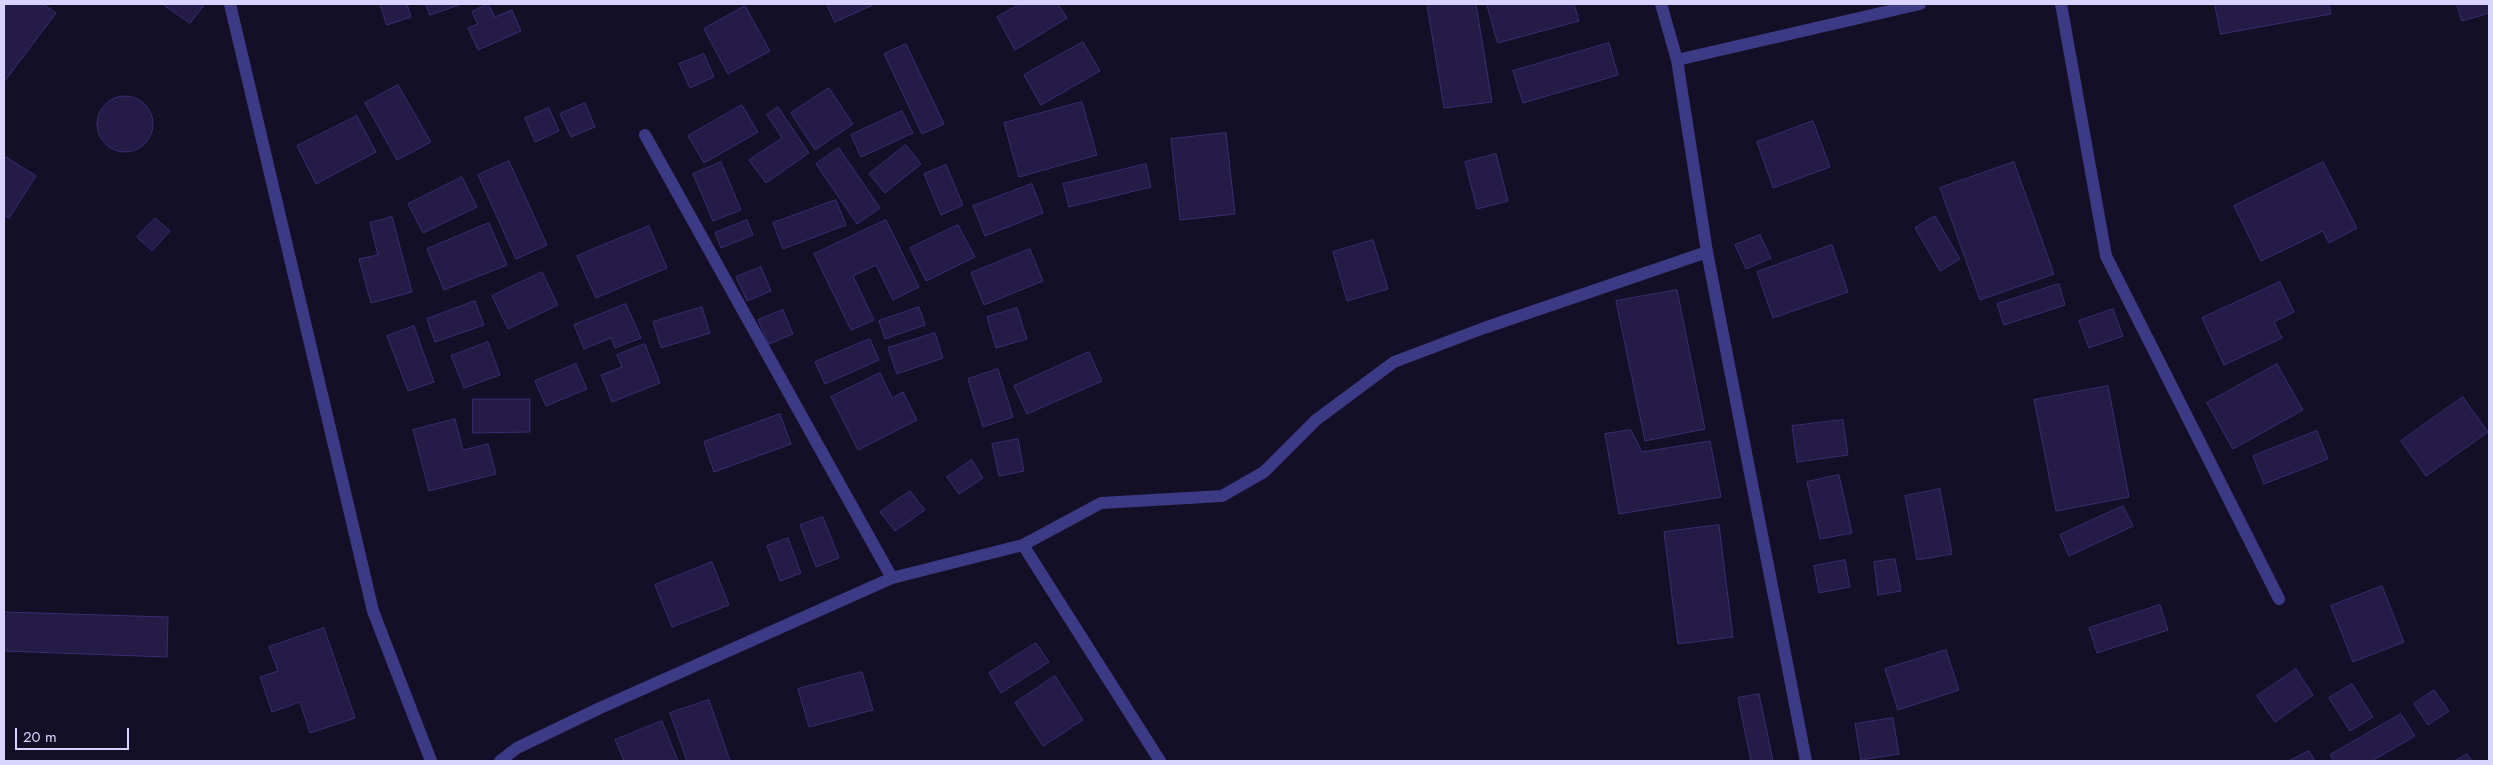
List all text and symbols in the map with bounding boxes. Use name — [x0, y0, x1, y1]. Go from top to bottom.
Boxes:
scale bar — [18, 718, 131, 750]
text: 20 m — [23, 726, 57, 748]

